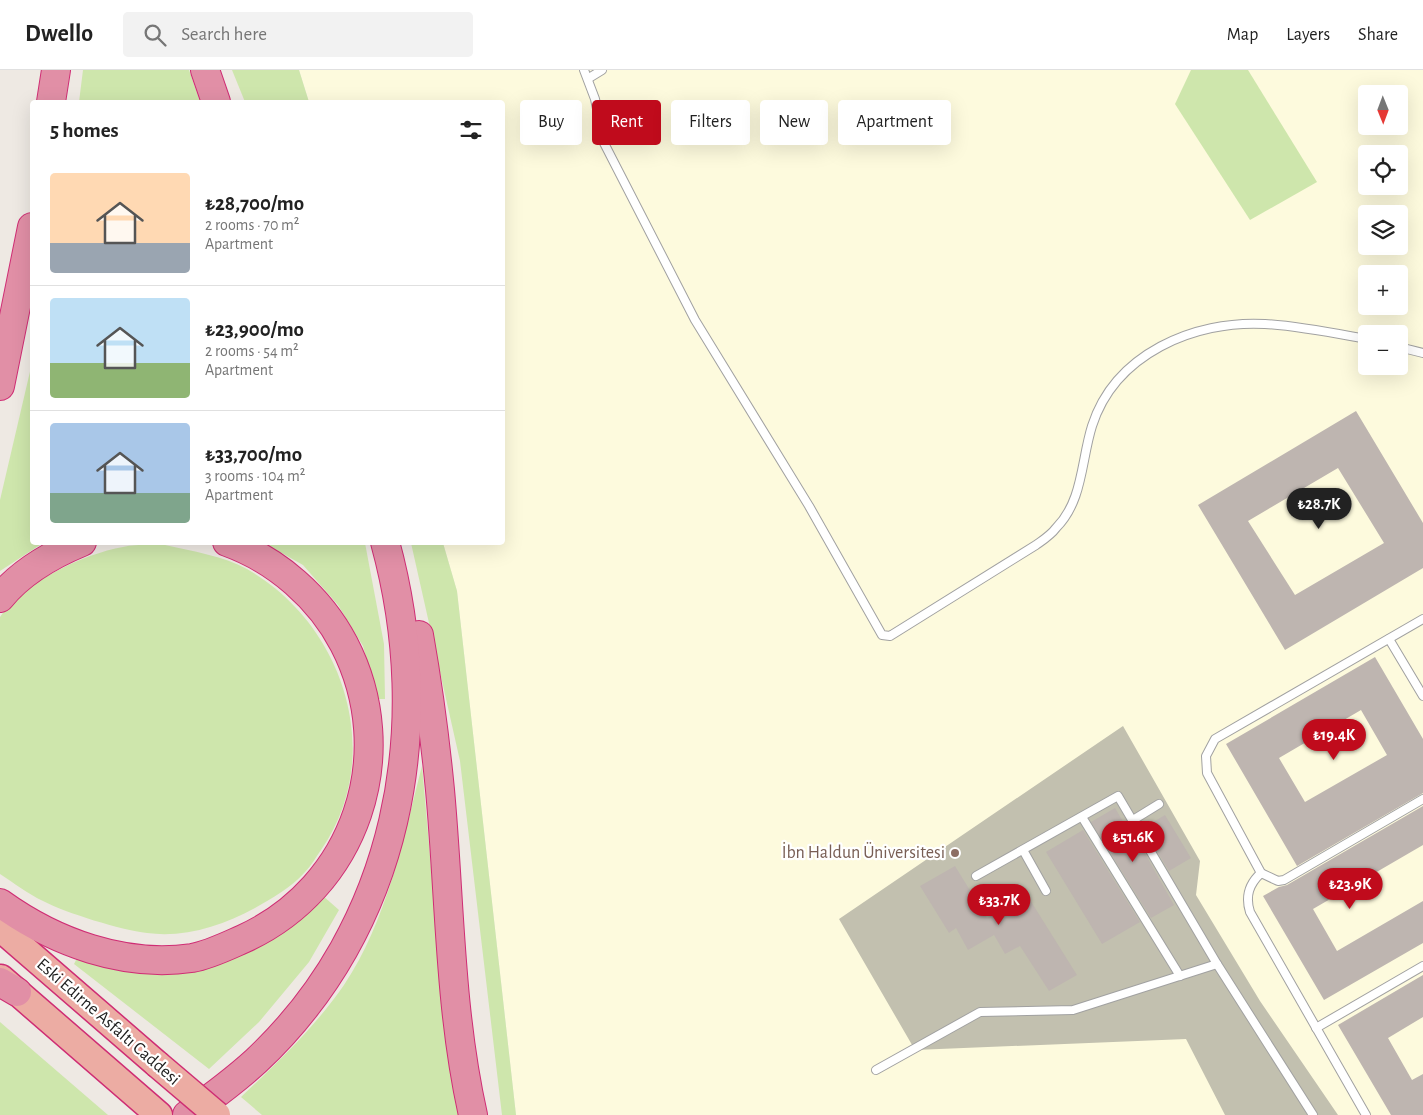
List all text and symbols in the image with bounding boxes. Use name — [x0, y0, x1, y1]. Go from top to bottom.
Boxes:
search box — [123, 12, 473, 57]
icon: search — [141, 21, 169, 49]
text: Dwello — [25, 22, 93, 46]
text: Search here — [181, 25, 267, 44]
text: Map — [1227, 26, 1258, 44]
text: Layers — [1286, 26, 1330, 44]
text: Share — [1358, 26, 1398, 44]
north arrow — [1358, 85, 1408, 135]
map controls — [1358, 85, 1408, 375]
chip: Buy — [520, 100, 582, 145]
chip: Rent — [592, 100, 661, 145]
chip: Filters — [671, 100, 750, 145]
chip: New — [760, 100, 828, 145]
chip: Apartment — [838, 100, 951, 145]
icon: filters — [457, 116, 485, 144]
text: 5 homes — [50, 120, 119, 141]
button: locate — [1358, 145, 1408, 195]
icon: home — [90, 193, 150, 253]
text: ₺28,700/mo — [205, 193, 304, 214]
button: layers — [1358, 205, 1408, 255]
text: 2 rooms · 70 m² — [205, 217, 299, 233]
text: Apartment — [205, 236, 273, 252]
button: + — [1358, 265, 1408, 315]
icon: home — [90, 318, 150, 378]
text: ₺23,900/mo — [205, 319, 304, 340]
button: − — [1358, 325, 1408, 375]
text: 2 rooms · 54 m² — [205, 343, 299, 359]
text: Apartment — [205, 362, 273, 378]
icon: home — [90, 443, 150, 503]
text: ₺33,700/mo — [205, 444, 302, 465]
text: 3 rooms · 104 m² — [205, 468, 305, 484]
text: Apartment — [205, 487, 273, 503]
pin: ₺28.7K — [1278, 488, 1360, 530]
text: ₺28.7K — [1298, 496, 1340, 512]
pin: ₺19.4K — [1293, 718, 1375, 761]
text: ₺19.4K — [1313, 727, 1355, 743]
pin: ₺51.6K — [1092, 820, 1174, 863]
text: ₺51.6K — [1113, 829, 1153, 845]
place label: İbn Haldun Üniversitesi — [782, 842, 945, 862]
marker: İbn Haldun Üniversitesi — [949, 847, 961, 859]
pin: ₺23.9K — [1309, 868, 1391, 910]
text: ₺23.9K — [1329, 876, 1371, 892]
pin: ₺33.7K — [958, 884, 1040, 926]
text: ₺33.7K — [978, 892, 1020, 908]
street label: Eski Edirne Asfaltı Caddesi — [33, 955, 183, 1089]

